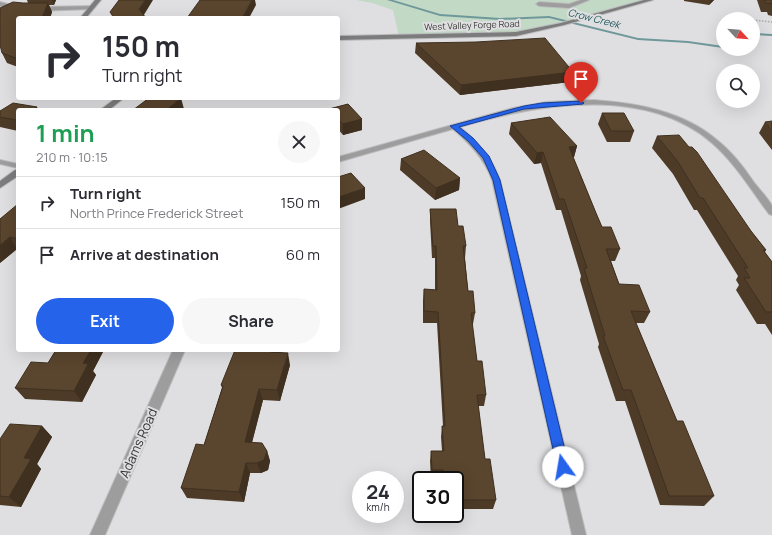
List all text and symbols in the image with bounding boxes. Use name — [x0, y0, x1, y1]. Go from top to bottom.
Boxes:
water label: Crow Creek — [566, 5, 624, 32]
north arrow — [716, 12, 760, 56]
map controls — [716, 12, 760, 108]
street label: West Valley Forge Road — [424, 17, 520, 33]
text: 150 m — [102, 27, 180, 65]
icon: right — [36, 32, 88, 84]
pin — [564, 62, 598, 103]
text: Turn right — [102, 63, 183, 87]
button: search — [716, 64, 760, 108]
icon: arrive — [570, 68, 592, 90]
text: 1 min — [36, 116, 95, 149]
button: close — [278, 121, 320, 163]
text: 210 m · 10:15 — [36, 148, 108, 166]
text: Turn right — [70, 183, 141, 204]
icon: right — [36, 192, 58, 214]
text: 150 m — [281, 192, 320, 213]
text: North Prince Frederick Street — [70, 204, 243, 222]
icon: arrive — [36, 244, 58, 266]
text: Arrive at destination — [70, 244, 219, 265]
text: 60 m — [286, 244, 320, 265]
button: Exit — [36, 298, 174, 344]
button: Share — [182, 298, 320, 344]
street label: Adams Road — [115, 405, 161, 481]
position arrow — [542, 446, 584, 488]
speed limit sign: 30 — [412, 471, 464, 523]
text: 24 — [366, 478, 390, 505]
text: km/h — [366, 500, 390, 514]

